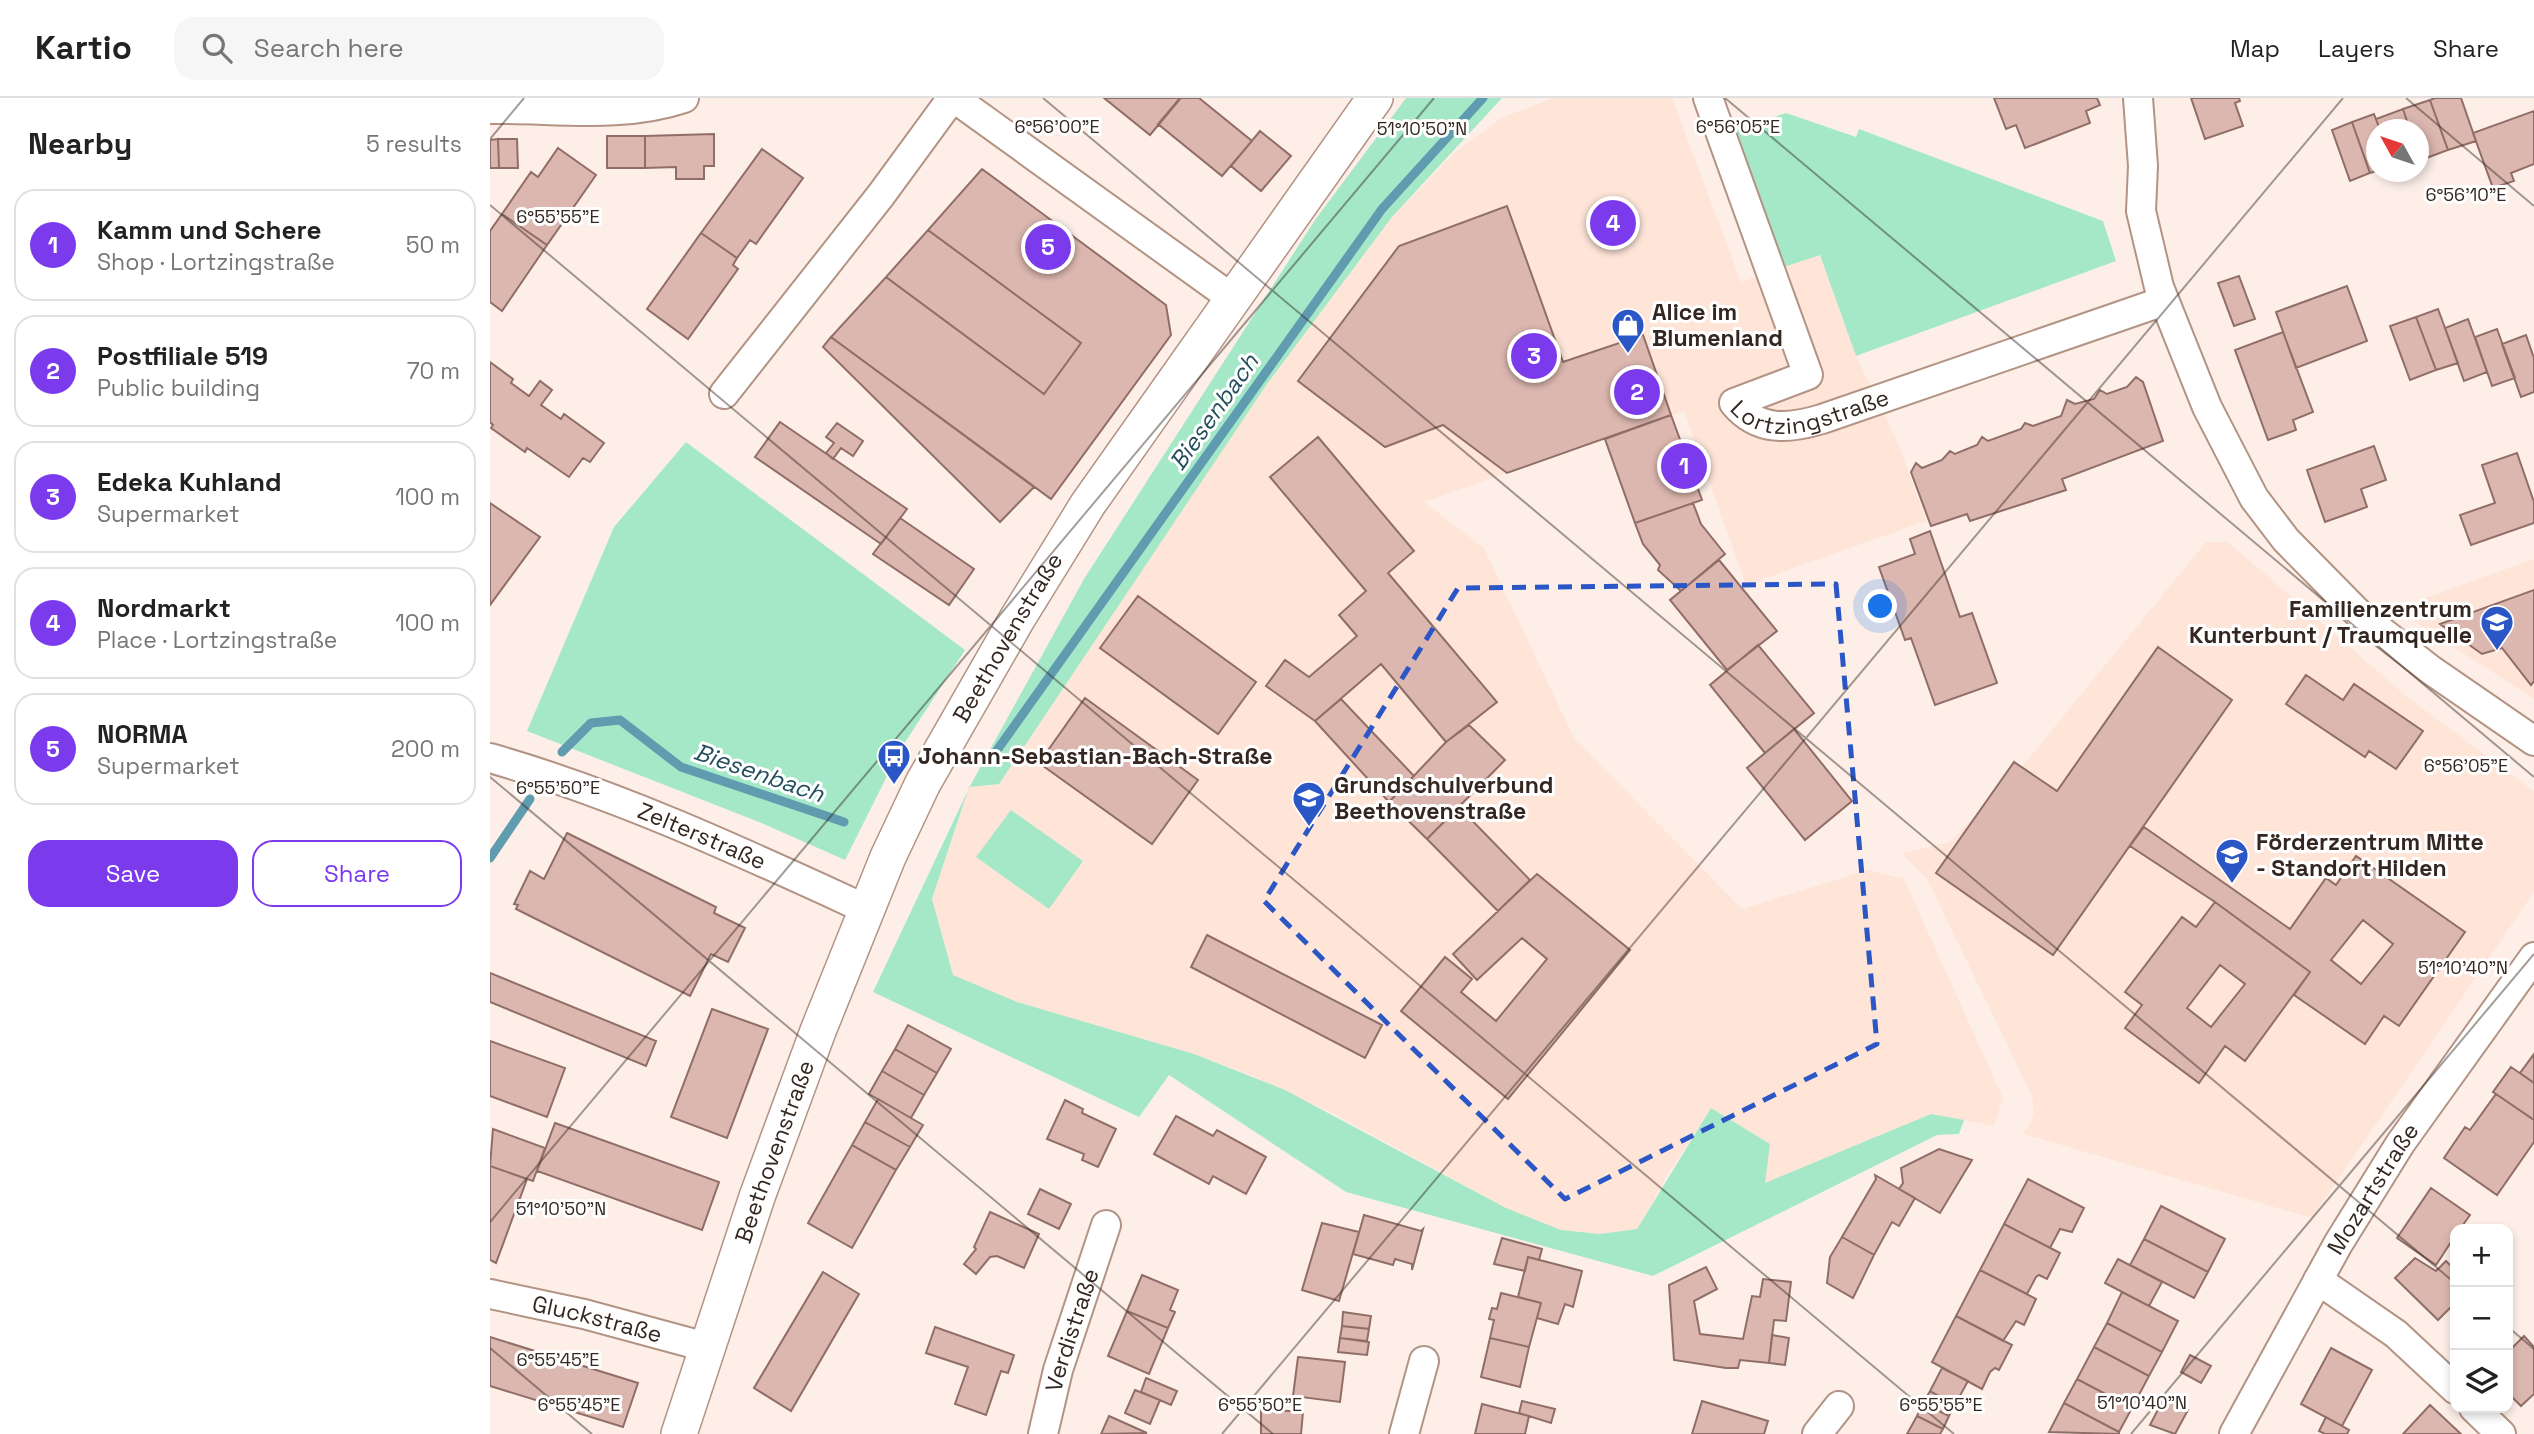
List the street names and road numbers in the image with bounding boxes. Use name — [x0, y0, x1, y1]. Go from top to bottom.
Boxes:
street label: Lortzingstraße — [1724, 382, 1893, 441]
street label: Beethovenstraße — [946, 547, 1069, 728]
street label: Zelterstraße — [634, 795, 771, 877]
street label: Beethovenstraße — [728, 1056, 821, 1247]
street label: Mozartstraße — [2320, 1117, 2425, 1260]
street label: Verdistraße — [1038, 1265, 1106, 1394]
street label: Gluckstraße — [530, 1288, 665, 1349]

